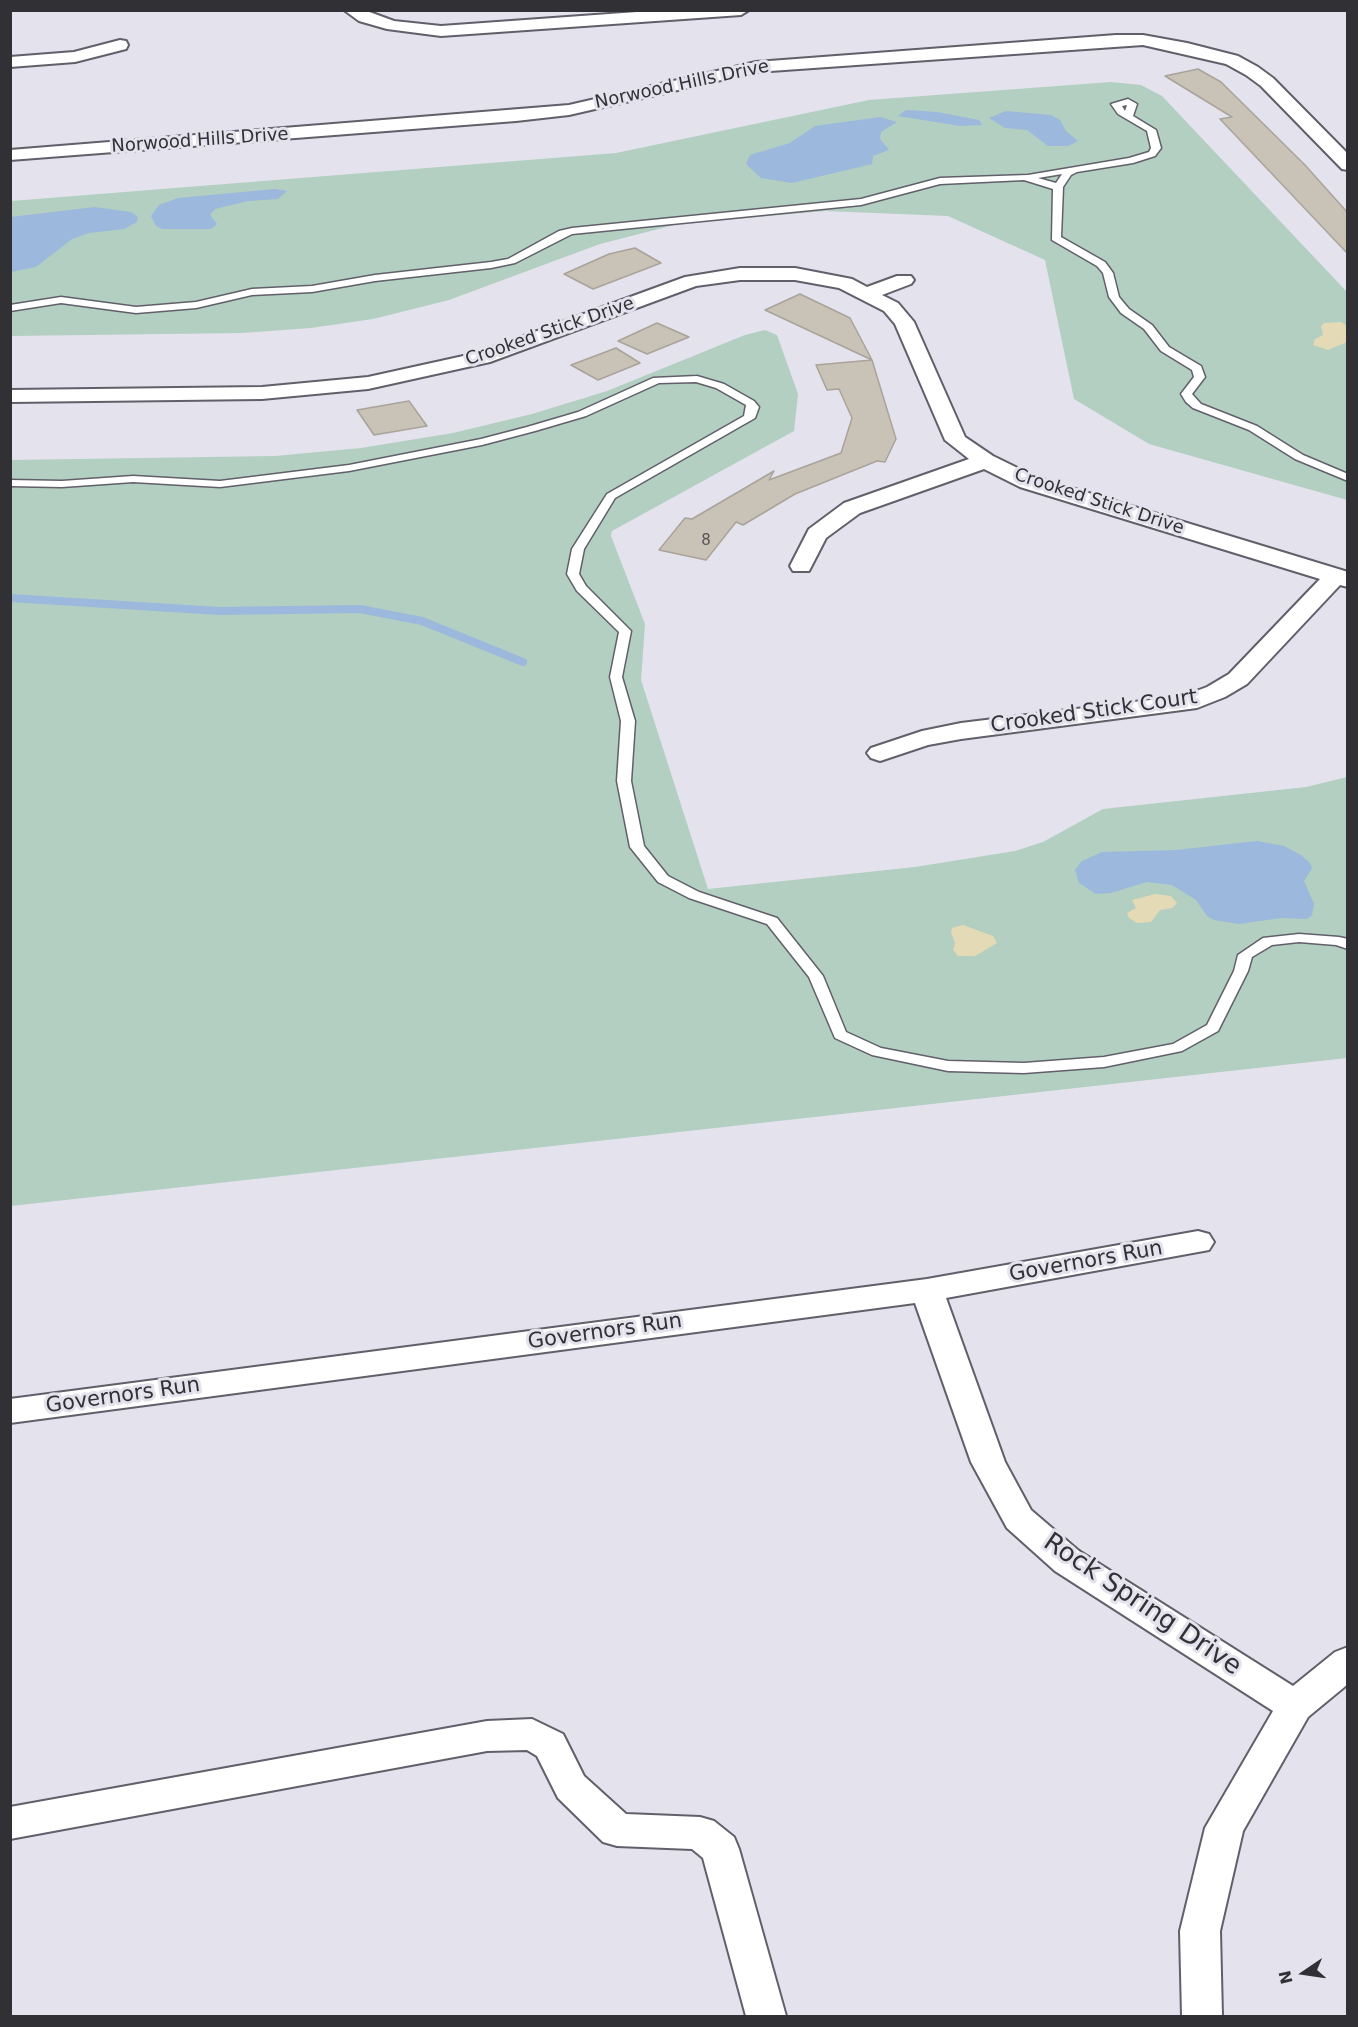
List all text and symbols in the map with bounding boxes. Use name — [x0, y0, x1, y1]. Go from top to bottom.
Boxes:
street label: Norwood Hills Drive — [593, 56, 771, 114]
street label: Norwood Hills Drive — [111, 124, 289, 158]
street label: Crooked Stick Drive — [463, 293, 637, 371]
street label: Crooked Stick Drive — [1011, 464, 1187, 540]
house number: 8 — [701, 532, 711, 550]
street label: Crooked Stick Court — [989, 685, 1199, 739]
street label: Governors Run — [1007, 1236, 1165, 1288]
street label: Governors Run — [526, 1309, 684, 1355]
street label: Governors Run — [44, 1373, 202, 1419]
street label: Rock Spring Drive — [1037, 1527, 1247, 1683]
north arrow — [1274, 1943, 1334, 2003]
text: N — [1275, 1969, 1297, 1986]

